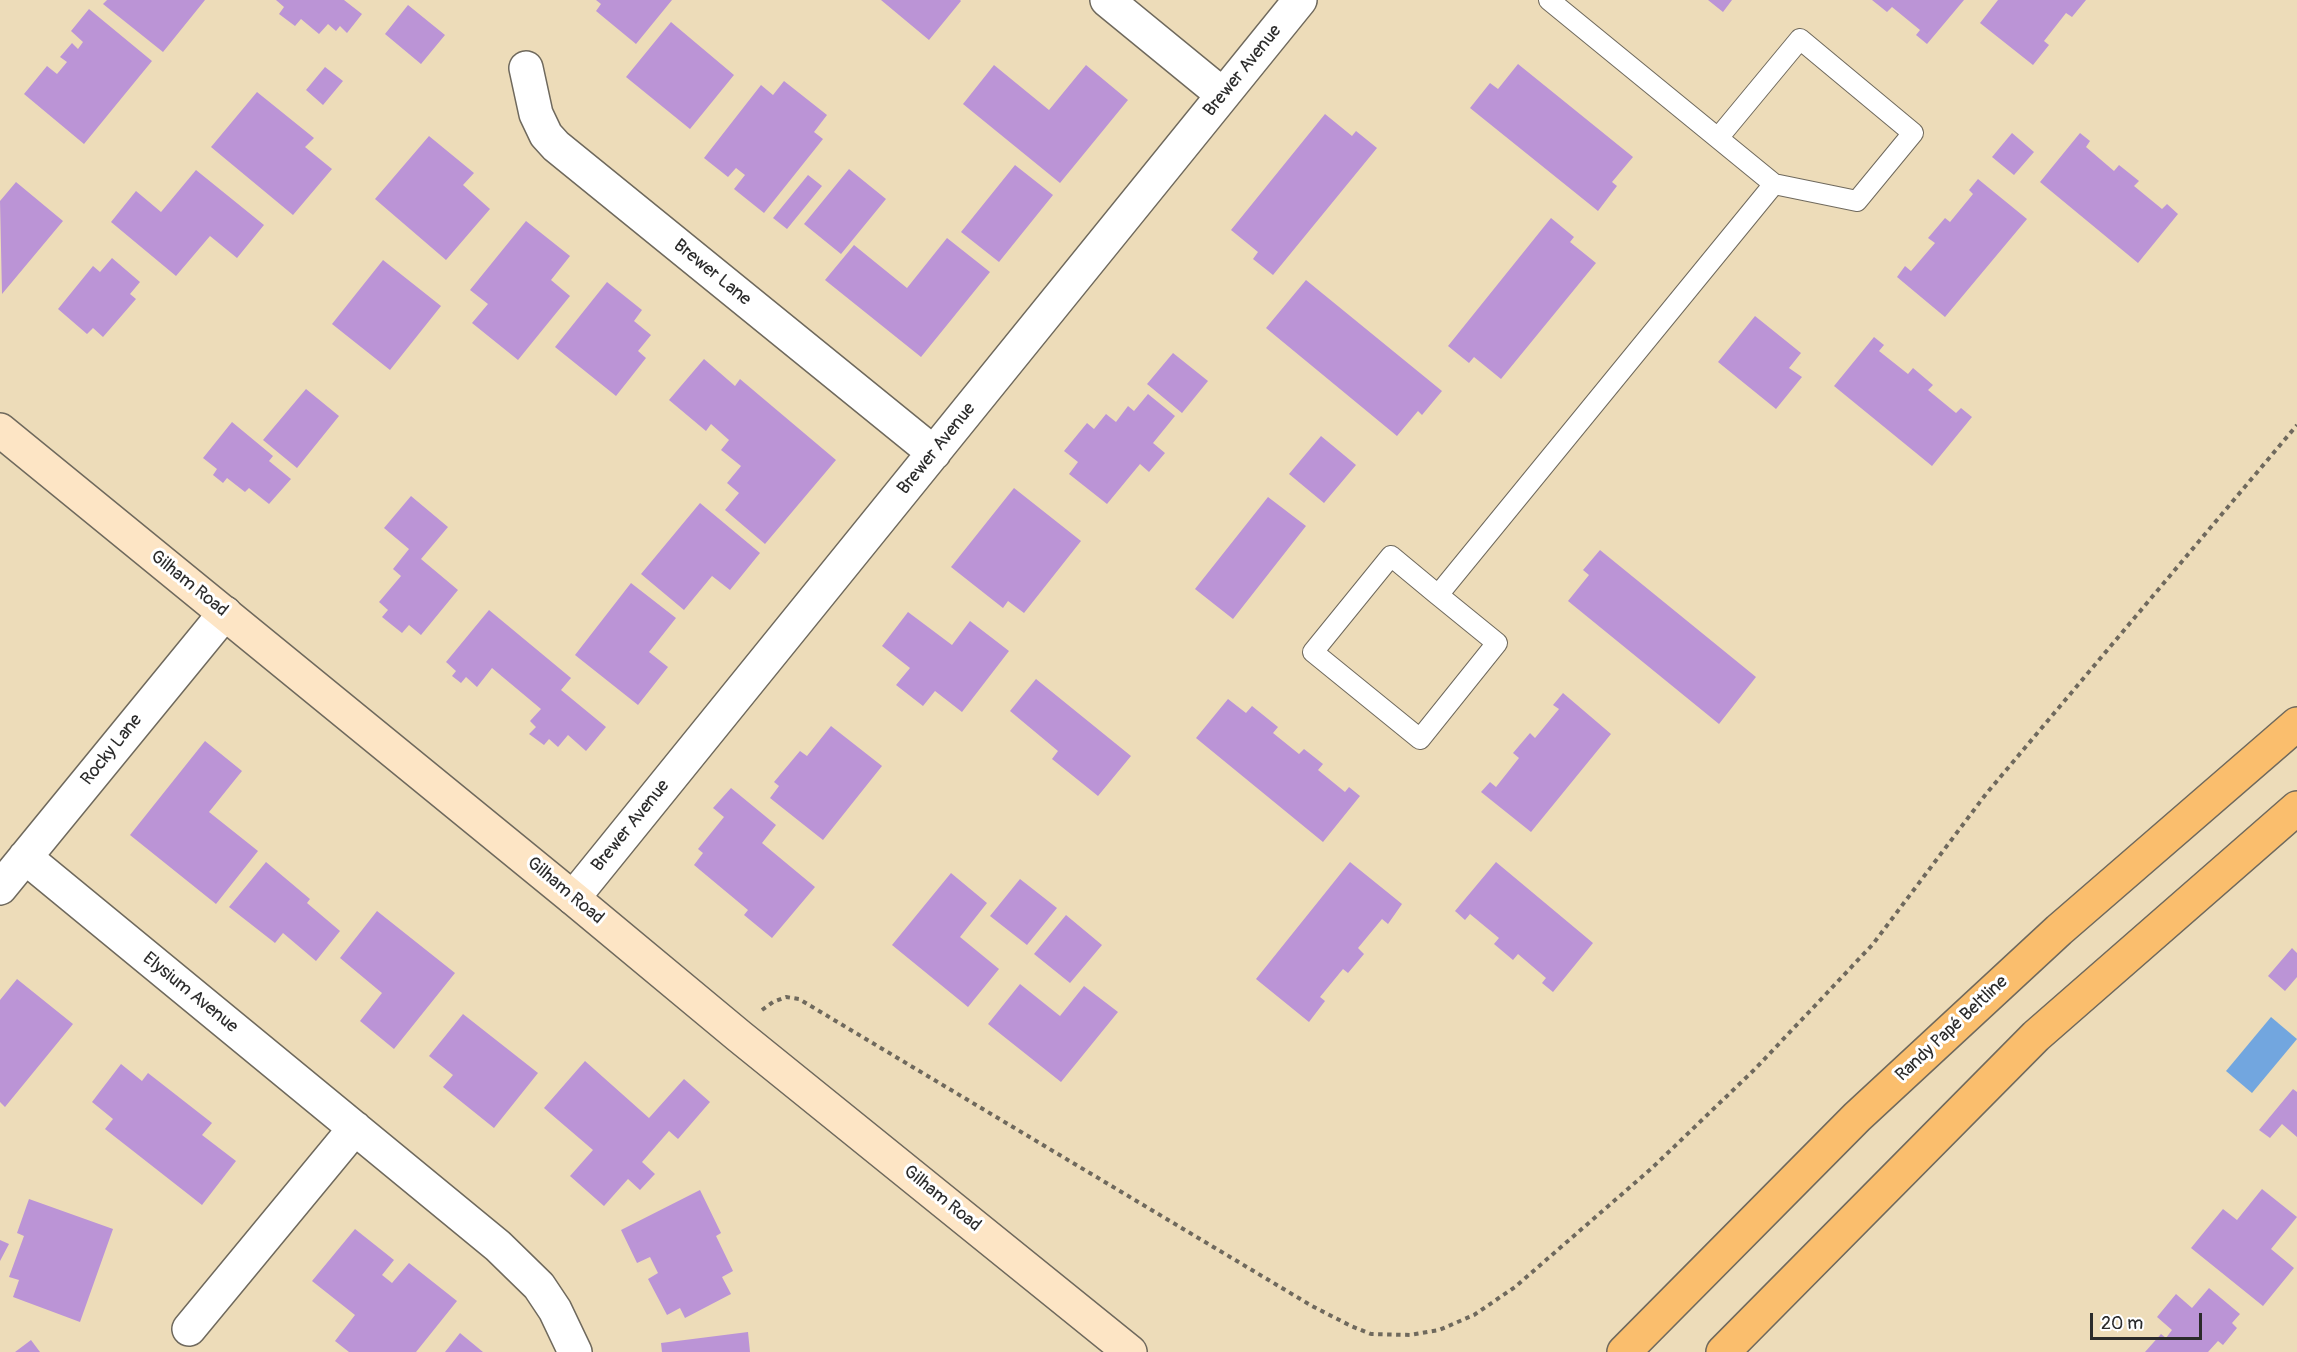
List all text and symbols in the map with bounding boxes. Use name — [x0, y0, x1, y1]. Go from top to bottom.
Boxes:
street label: Brewer Avenue — [1199, 21, 1287, 121]
street label: Brewer Lane — [669, 235, 755, 311]
street label: Brewer Avenue — [893, 399, 981, 499]
street label: Gilham Road — [146, 546, 232, 622]
street label: Rocky Lane — [77, 710, 147, 790]
street label: Brewer Avenue — [587, 776, 675, 876]
street label: Gilham Road — [522, 853, 608, 929]
street label: Elysium Avenue — [138, 948, 242, 1038]
street label: Randy Papé Beltline — [1891, 972, 2013, 1086]
street label: Gilham Road — [899, 1161, 985, 1237]
scale bar — [2093, 1301, 2206, 1339]
text: 20 m — [2101, 1312, 2143, 1335]

